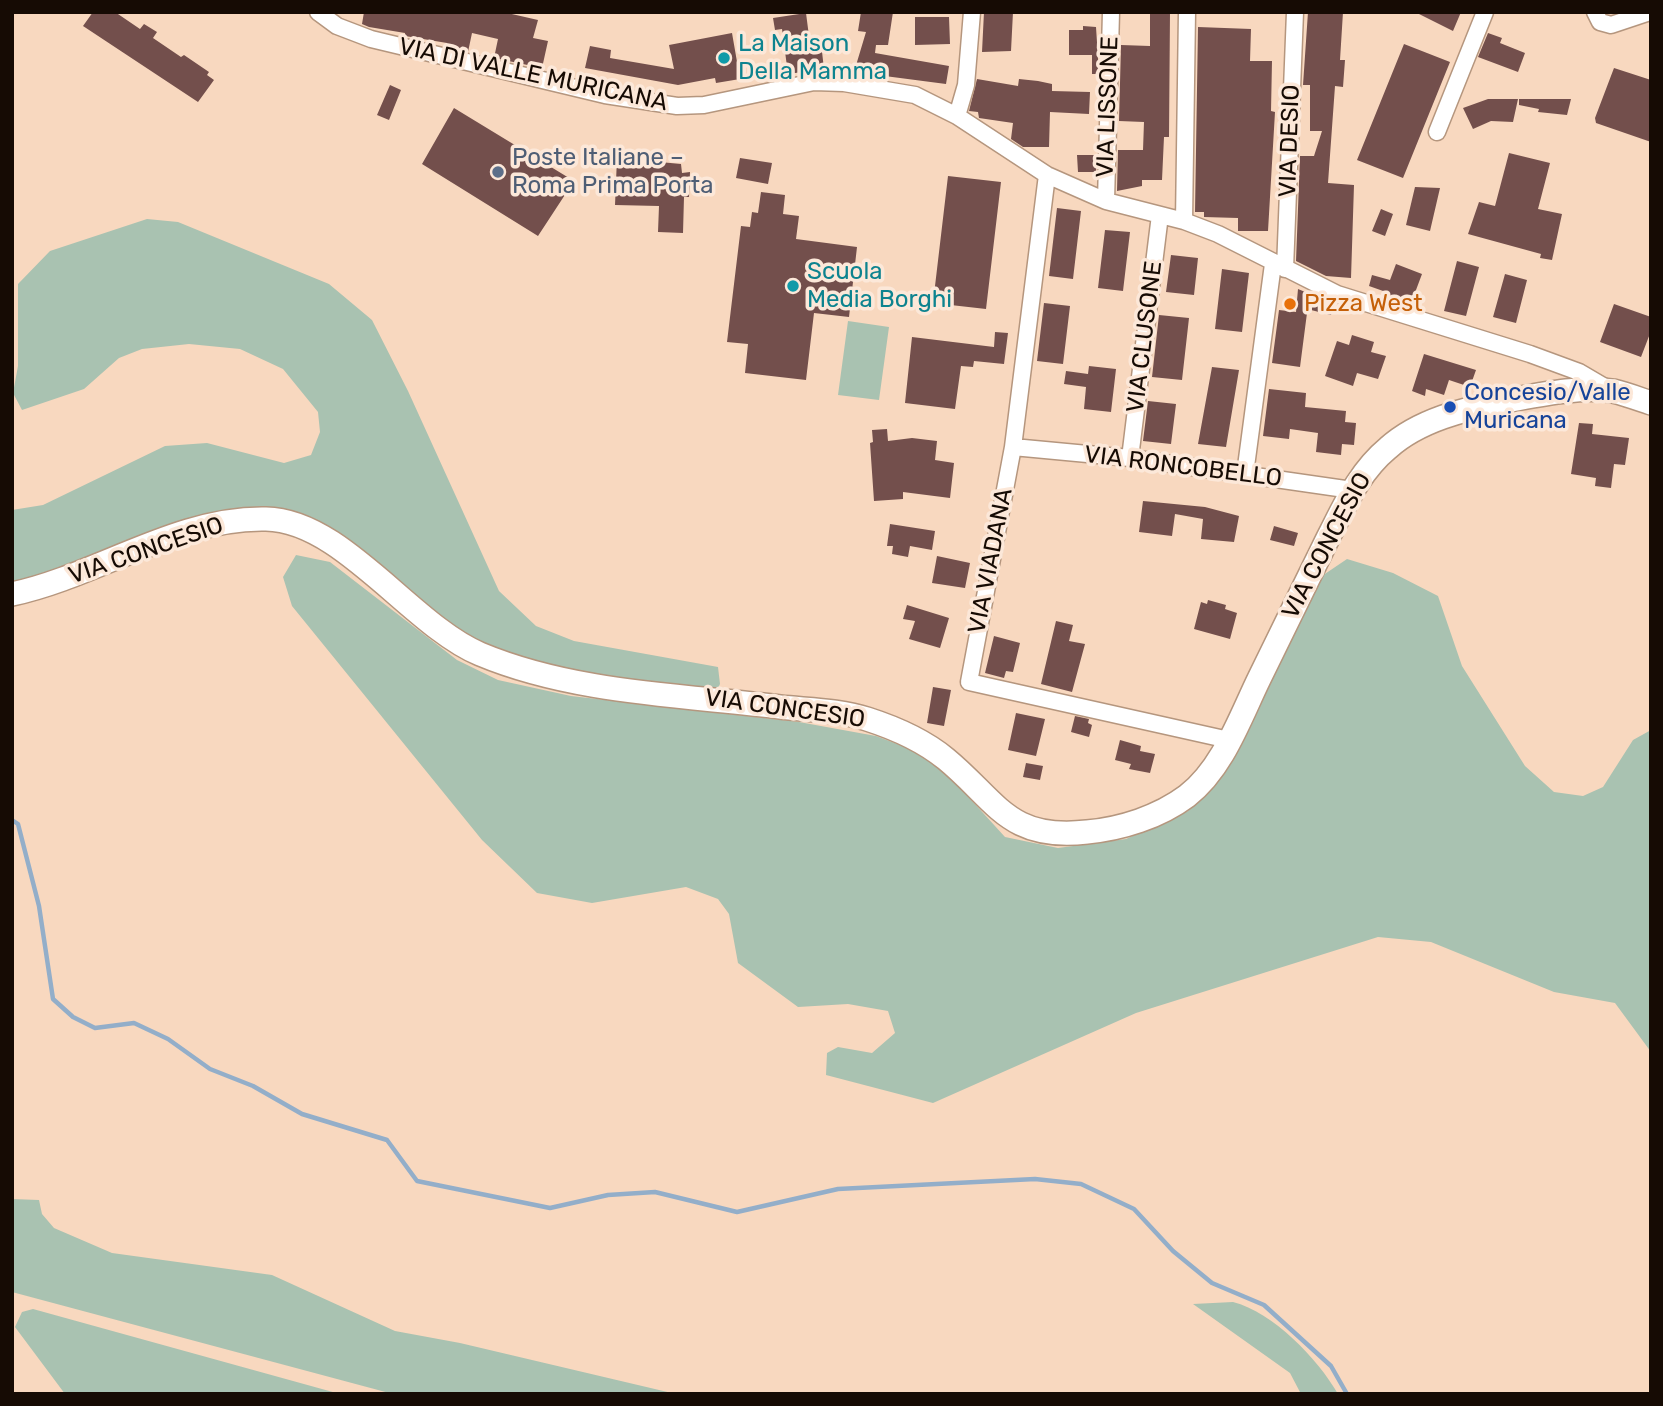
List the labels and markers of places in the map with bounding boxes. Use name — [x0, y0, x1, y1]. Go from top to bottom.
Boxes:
place label: La Maison Della Mamma — [738, 30, 887, 86]
marker: La Maison Della Mamma — [716, 50, 732, 66]
place label: Poste Italiane – Roma Prima Porta — [512, 144, 713, 200]
marker: Poste Italiane – Roma Prima Porta — [490, 164, 506, 180]
place label: Scuola Media Borghi — [807, 258, 952, 314]
marker: Scuola Media Borghi — [785, 278, 801, 294]
place label: Pizza West — [1304, 290, 1423, 318]
marker: Pizza West — [1282, 296, 1298, 312]
place label: Concesio/Valle Muricana — [1464, 379, 1631, 435]
marker: Concesio/Valle Muricana — [1442, 399, 1458, 415]

